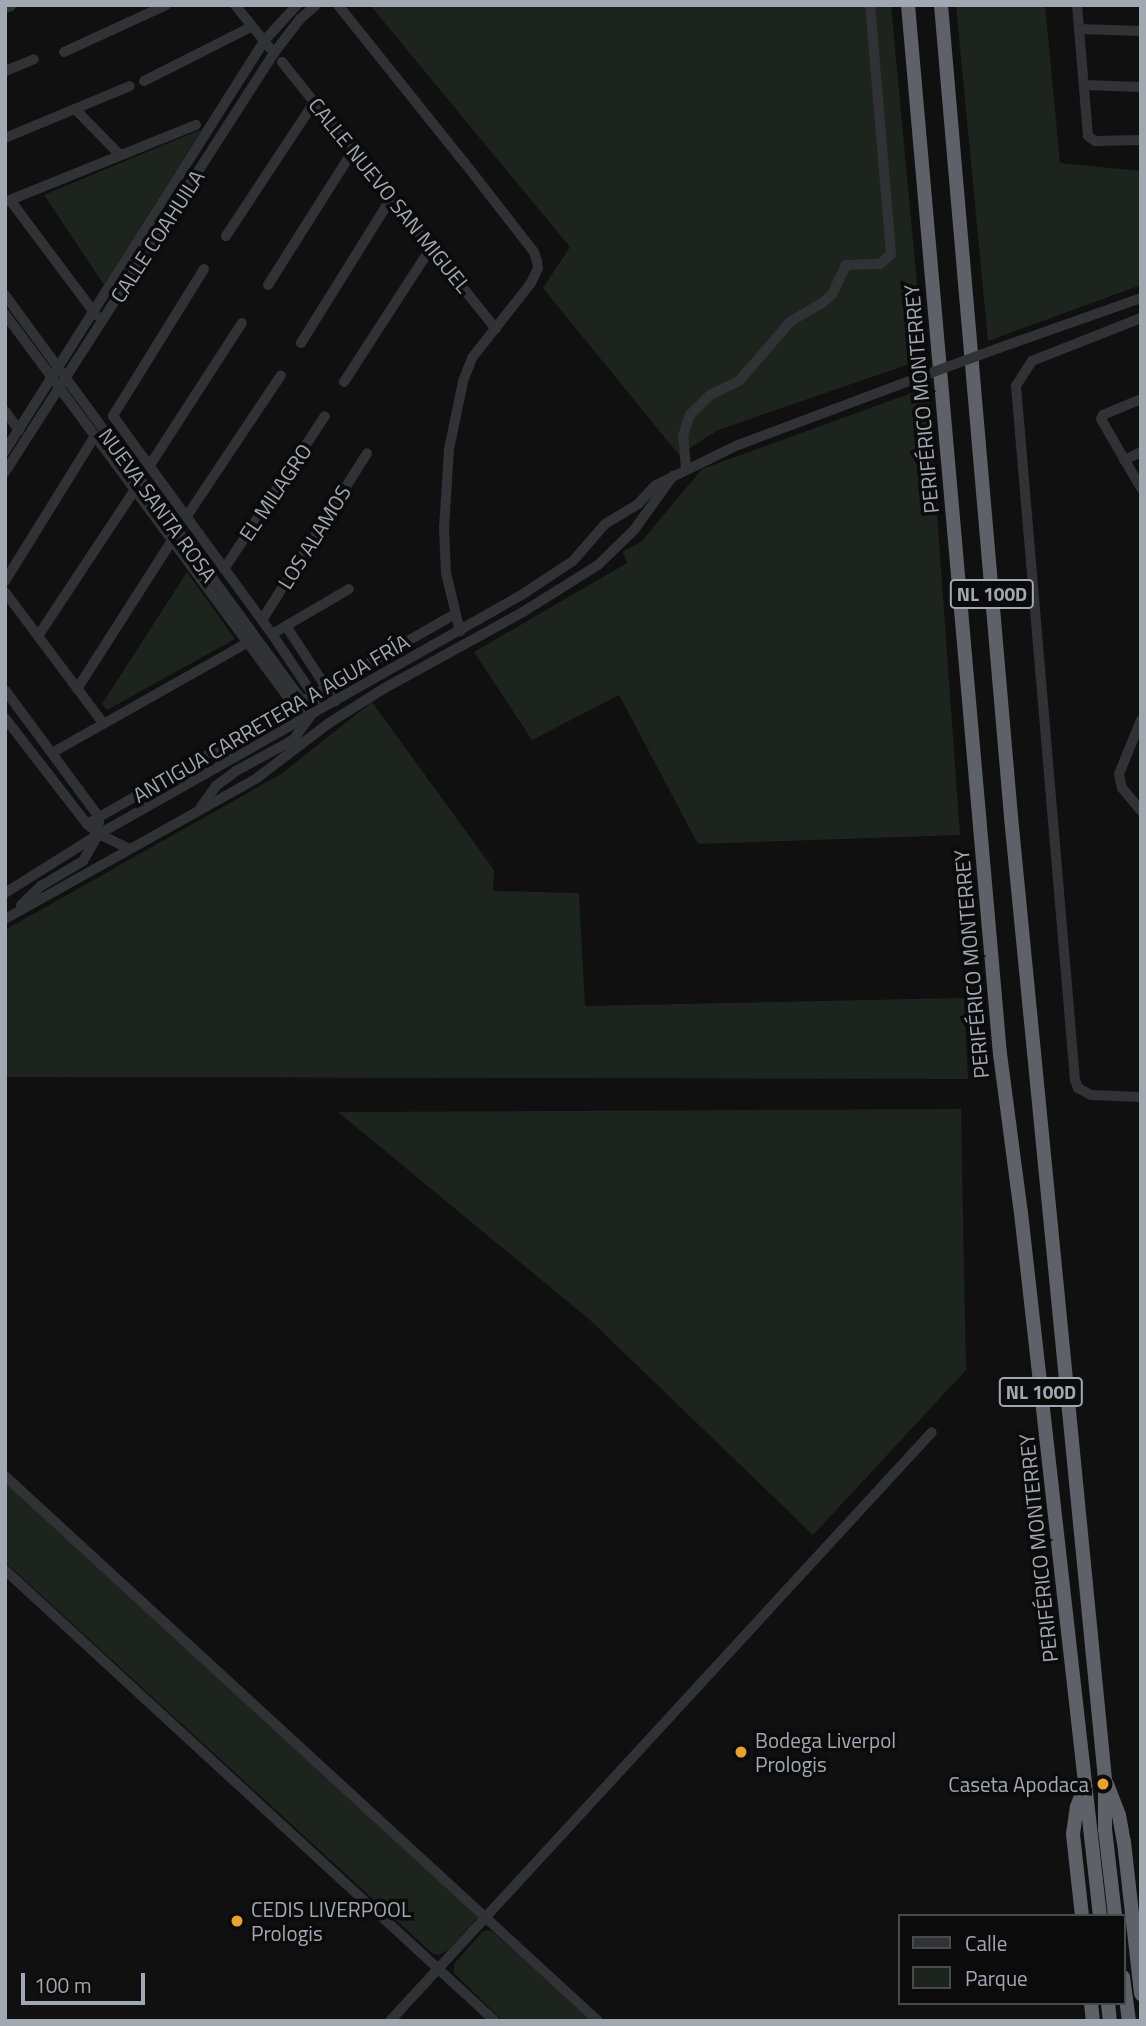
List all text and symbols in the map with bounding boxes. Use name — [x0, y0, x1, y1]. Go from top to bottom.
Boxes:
street label: CALLE NUEVO SAN MIGUEL — [304, 92, 476, 298]
street label: CALLE COAHUILA — [105, 165, 209, 307]
street label: PERIFÉRICO MONTERREY — [898, 283, 944, 515]
street label: NUEVA SANTA ROSA — [94, 423, 222, 587]
street label: EL MILAGRO — [233, 439, 317, 545]
street label: LOS ALAMOS — [272, 481, 356, 593]
road number: NL 100D — [948, 579, 1036, 610]
street label: ANTIGUA CARRETERA A AGUA FRÍA — [128, 628, 414, 808]
street label: PERIFÉRICO MONTERREY — [948, 848, 994, 1080]
road number: NL 100D — [997, 1376, 1085, 1408]
street label: PERIFÉRICO MONTERREY — [1013, 1432, 1063, 1664]
place label: Bodega Liverpol Prologis — [755, 1727, 896, 1777]
marker: Bodega Liverpol Prologis — [733, 1744, 749, 1760]
place label: Caseta Apodaca — [948, 1771, 1089, 1797]
marker: Caseta Apodaca — [1095, 1776, 1111, 1792]
place label: CEDIS LIVERPOOL Prologis — [251, 1896, 411, 1946]
marker: CEDIS LIVERPOOL Prologis — [229, 1913, 245, 1929]
legend — [898, 1914, 1125, 2005]
text: Calle — [965, 1927, 1007, 1959]
scale bar — [24, 1960, 149, 2004]
text: Parque — [965, 1962, 1028, 1994]
text: 100 m — [34, 1969, 91, 2001]

